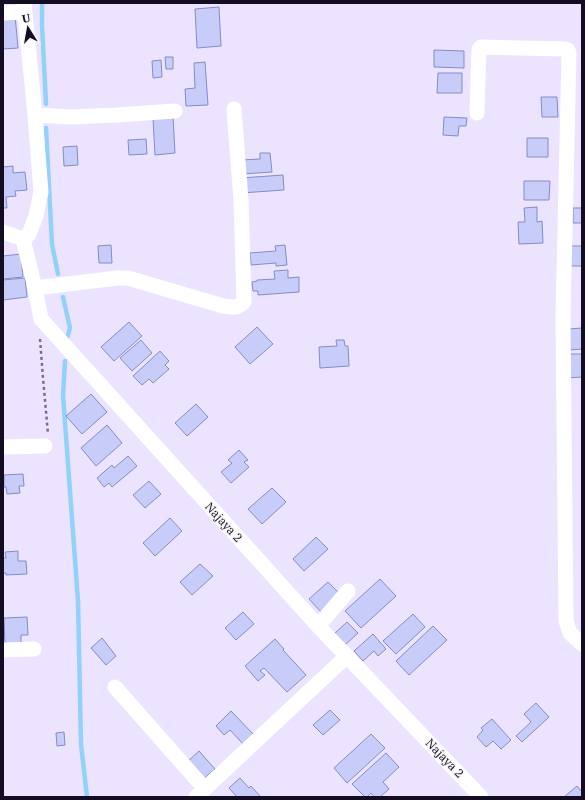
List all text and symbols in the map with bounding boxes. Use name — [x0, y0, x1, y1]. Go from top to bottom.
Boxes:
north arrow — [8, 8, 48, 48]
text: U — [21, 10, 32, 26]
street label: Najaya 2 — [202, 499, 246, 545]
street label: Najaya 2 — [423, 735, 467, 781]

